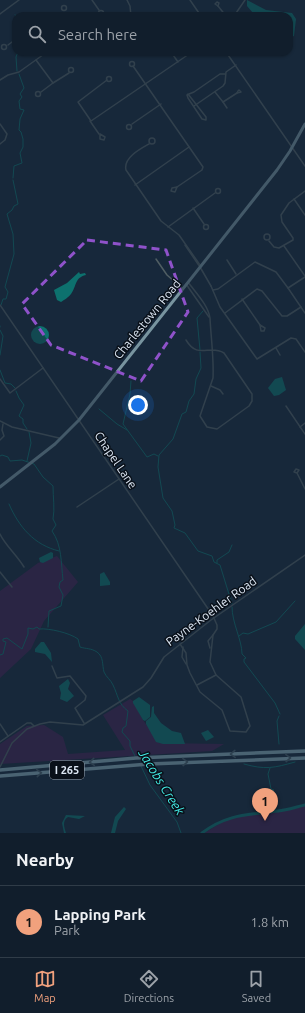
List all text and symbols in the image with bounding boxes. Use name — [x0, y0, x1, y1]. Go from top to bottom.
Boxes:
search box — [12, 12, 293, 56]
icon: search — [26, 23, 48, 45]
text: Search here — [58, 26, 137, 43]
street label: Charlestown Road — [111, 277, 183, 361]
your location — [128, 395, 148, 415]
street label: Chapel Lane — [92, 429, 140, 491]
street label: Payne-Koehler Road — [163, 574, 259, 648]
water label: Jacobs Creek — [136, 746, 188, 818]
one-way arrow — [230, 750, 236, 758]
one-way arrow — [285, 754, 291, 763]
one-way arrow — [89, 757, 95, 766]
one-way arrow — [182, 758, 188, 766]
road number: I 265 — [50, 761, 84, 779]
one-way arrow — [36, 768, 42, 777]
pin: 1 — [252, 788, 278, 821]
text: Nearby — [16, 850, 74, 869]
text: Lapping Park — [54, 906, 146, 923]
text: 1 — [25, 915, 33, 929]
text: 1.8 km — [250, 915, 289, 929]
text: Park — [54, 923, 80, 937]
tab: Map — [34, 968, 56, 1004]
tab: Directions — [124, 968, 174, 1004]
tab: Saved — [242, 968, 271, 1004]

